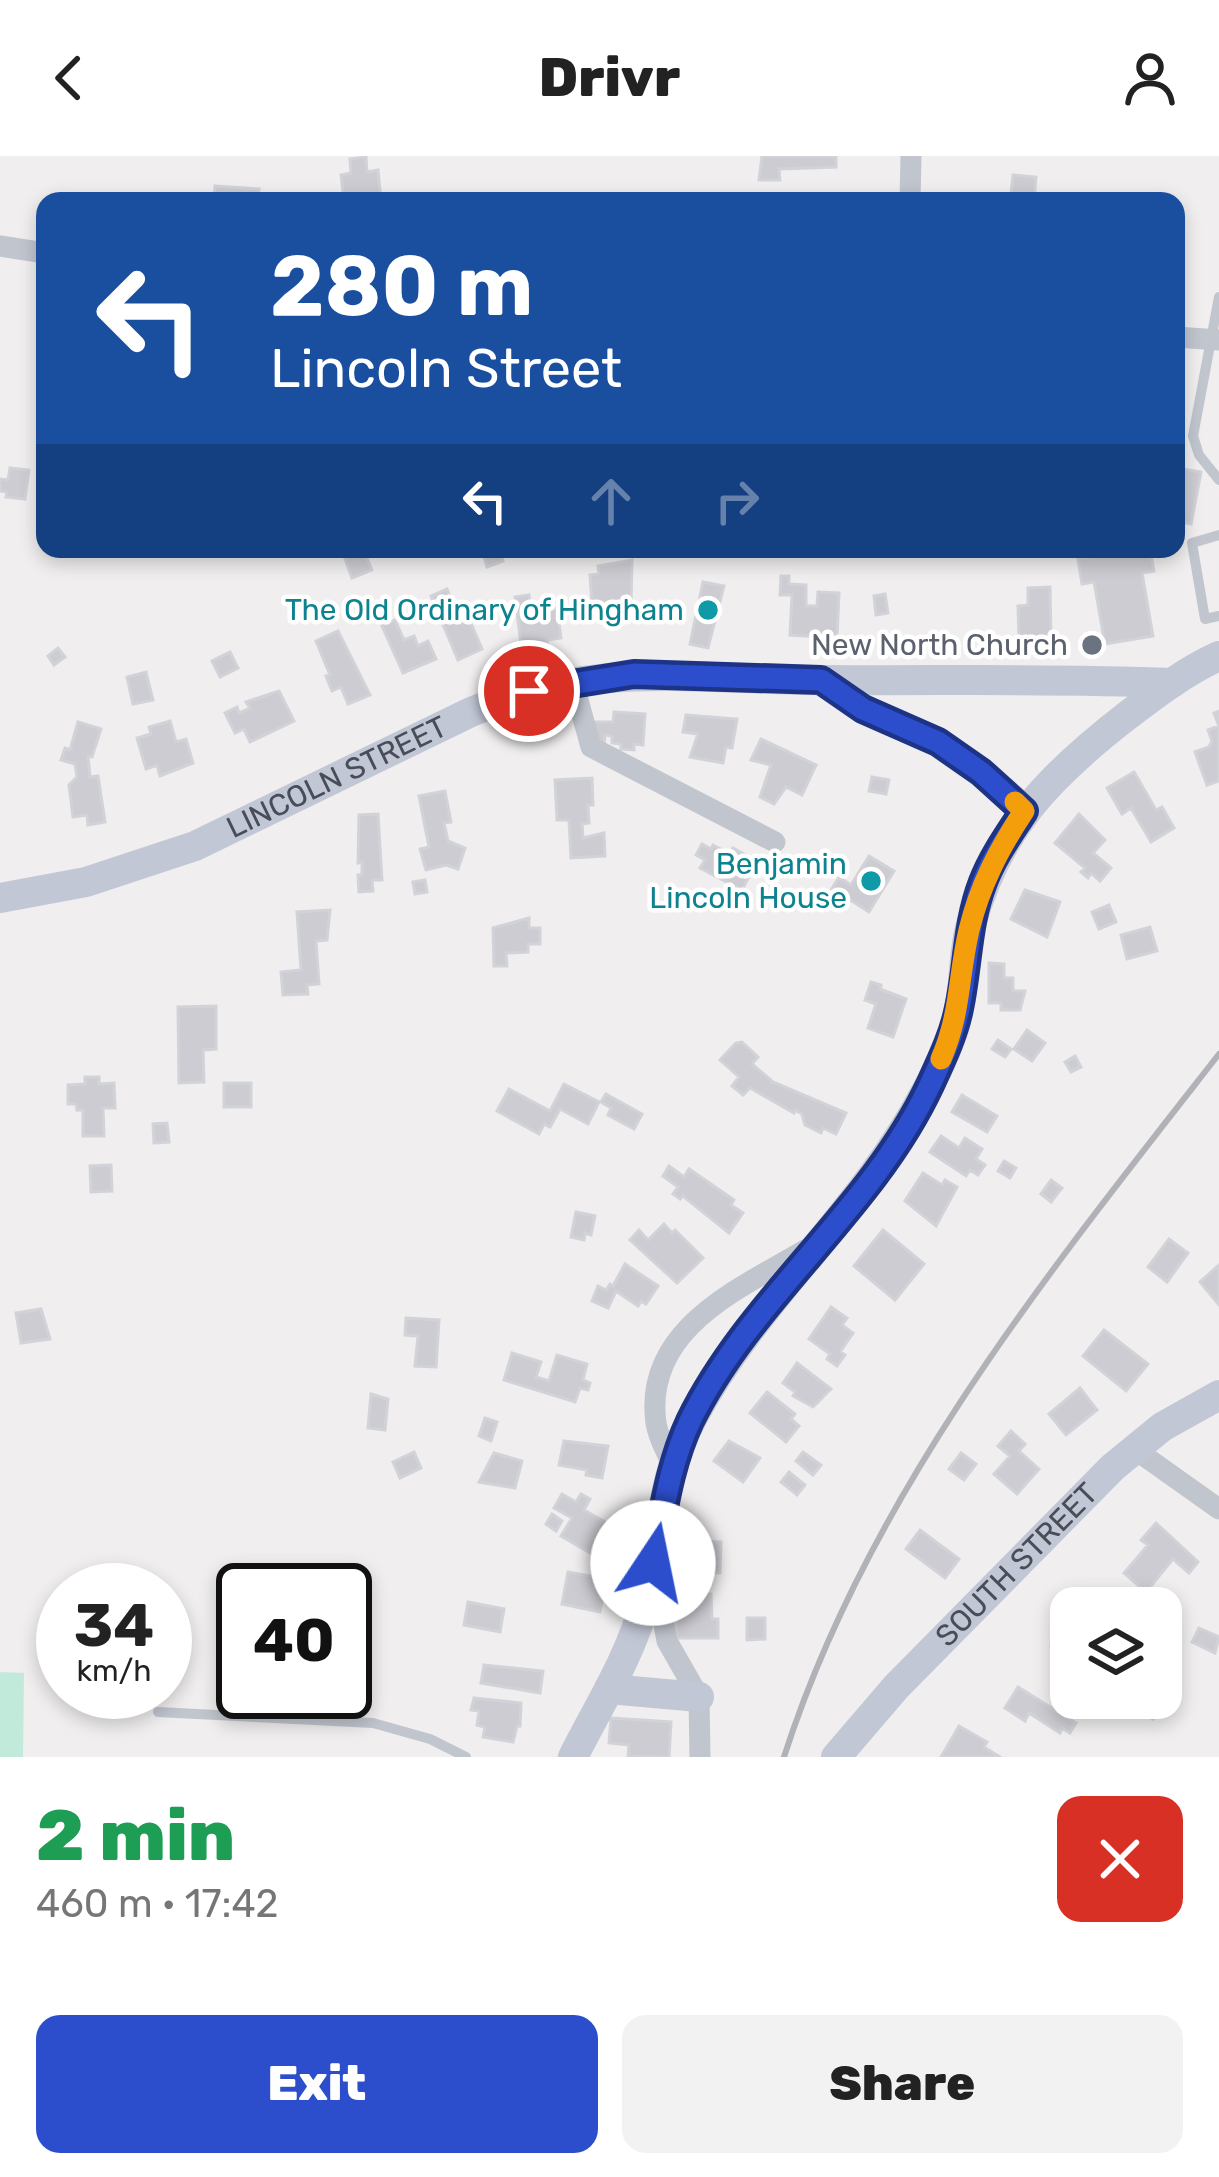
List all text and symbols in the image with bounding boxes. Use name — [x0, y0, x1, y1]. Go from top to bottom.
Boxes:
icon: back — [36, 45, 102, 111]
icon: person — [1117, 45, 1183, 111]
text: Drivr — [539, 46, 680, 110]
text: 280 m — [270, 236, 533, 336]
icon: left — [72, 240, 228, 396]
text: Lincoln Street — [270, 337, 622, 401]
icon: left — [452, 468, 518, 534]
icon: ahead — [578, 468, 644, 534]
icon: right — [704, 468, 770, 534]
place label: The Old Ordinary of Hingham — [285, 592, 684, 628]
marker: The Old Ordinary of Hingham — [695, 597, 721, 623]
place label: New North Church — [811, 627, 1068, 663]
marker: New North Church — [1079, 632, 1105, 658]
pin — [478, 640, 580, 742]
icon: arrive — [496, 658, 562, 724]
street label: LINCOLN STREET — [221, 708, 453, 846]
place label: Benjamin Lincoln House — [649, 846, 847, 916]
marker: Benjamin Lincoln House — [858, 868, 884, 894]
street label: SOUTH STREET — [928, 1475, 1105, 1654]
position arrow — [590, 1500, 716, 1626]
speed limit sign: 40 — [216, 1563, 372, 1719]
map controls — [1050, 1587, 1182, 1719]
button: layers — [1050, 1587, 1182, 1719]
text: 34 — [74, 1590, 154, 1661]
text: km/h — [77, 1653, 151, 1689]
text: 2 min — [36, 1793, 235, 1878]
button: close — [1057, 1796, 1183, 1922]
text: 460 m · 17:42 — [36, 1881, 279, 1927]
button: Exit — [36, 2015, 598, 2153]
button: Share — [622, 2015, 1183, 2153]

